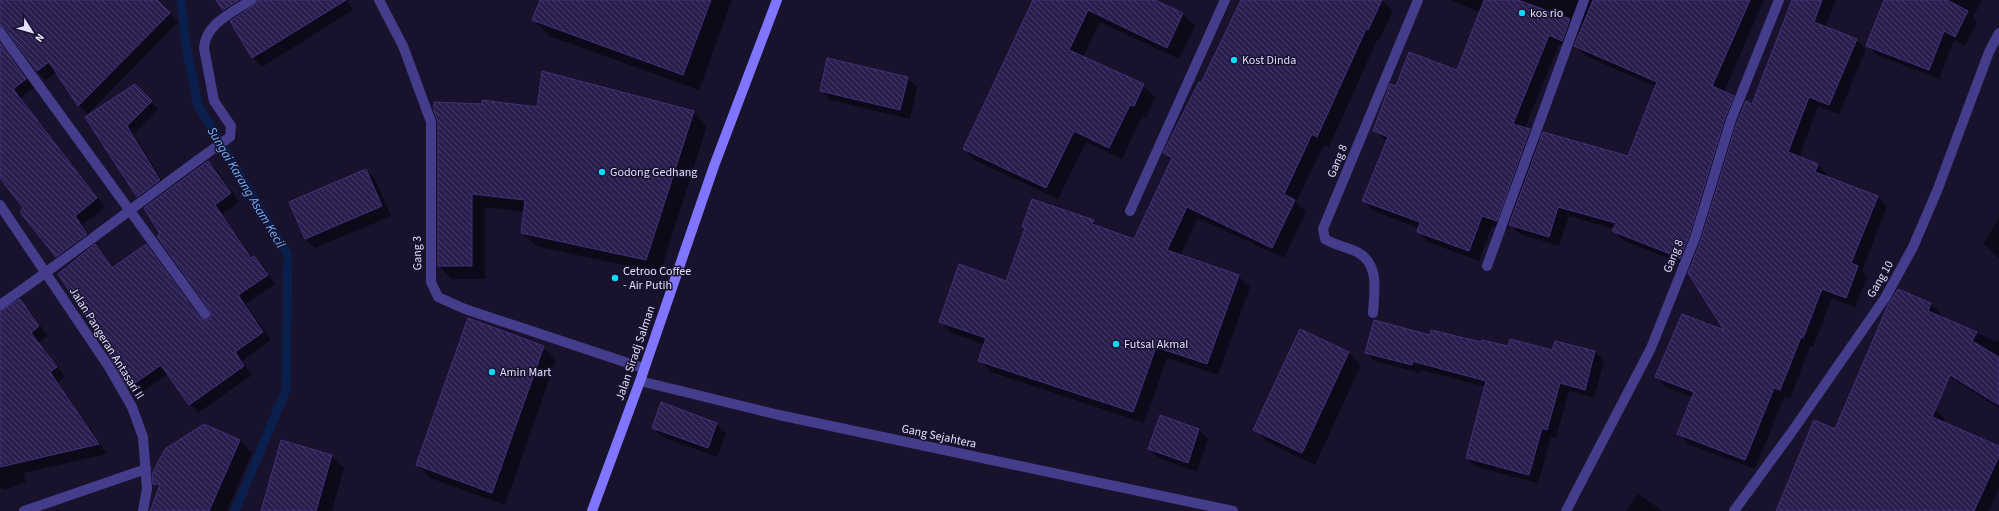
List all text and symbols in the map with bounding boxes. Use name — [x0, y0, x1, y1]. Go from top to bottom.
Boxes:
place label: kos rio — [1530, 5, 1563, 22]
marker: kos rio — [1517, 8, 1527, 18]
north arrow — [12, 12, 52, 52]
text: N — [31, 30, 48, 45]
place label: Kost Dinda — [1242, 52, 1296, 69]
marker: Kost Dinda — [1229, 55, 1239, 65]
water label: Sungai Karang Asam Kecil — [203, 124, 290, 252]
street label: Gang 8 — [1323, 142, 1352, 180]
place label: Godong Gedhang — [610, 164, 697, 181]
marker: Godong Gedhang — [597, 167, 607, 177]
street label: Gang 3 — [409, 236, 426, 270]
street label: Gang 8 — [1659, 237, 1688, 275]
street label: Gang 10 — [1863, 257, 1898, 301]
place label: Cetroo Coffee - Air Putih — [623, 263, 691, 294]
marker: Cetroo Coffee - Air Putih — [610, 273, 620, 283]
street label: Jalan Pangeran Antasari II — [65, 284, 148, 403]
street label: Jalan Siradj Salman — [611, 303, 660, 403]
place label: Futsal Akmal — [1124, 336, 1188, 353]
marker: Futsal Akmal — [1111, 339, 1121, 349]
place label: Amin Mart — [500, 364, 551, 381]
marker: Amin Mart — [487, 367, 497, 377]
street label: Gang Sejahtera — [900, 420, 978, 453]

